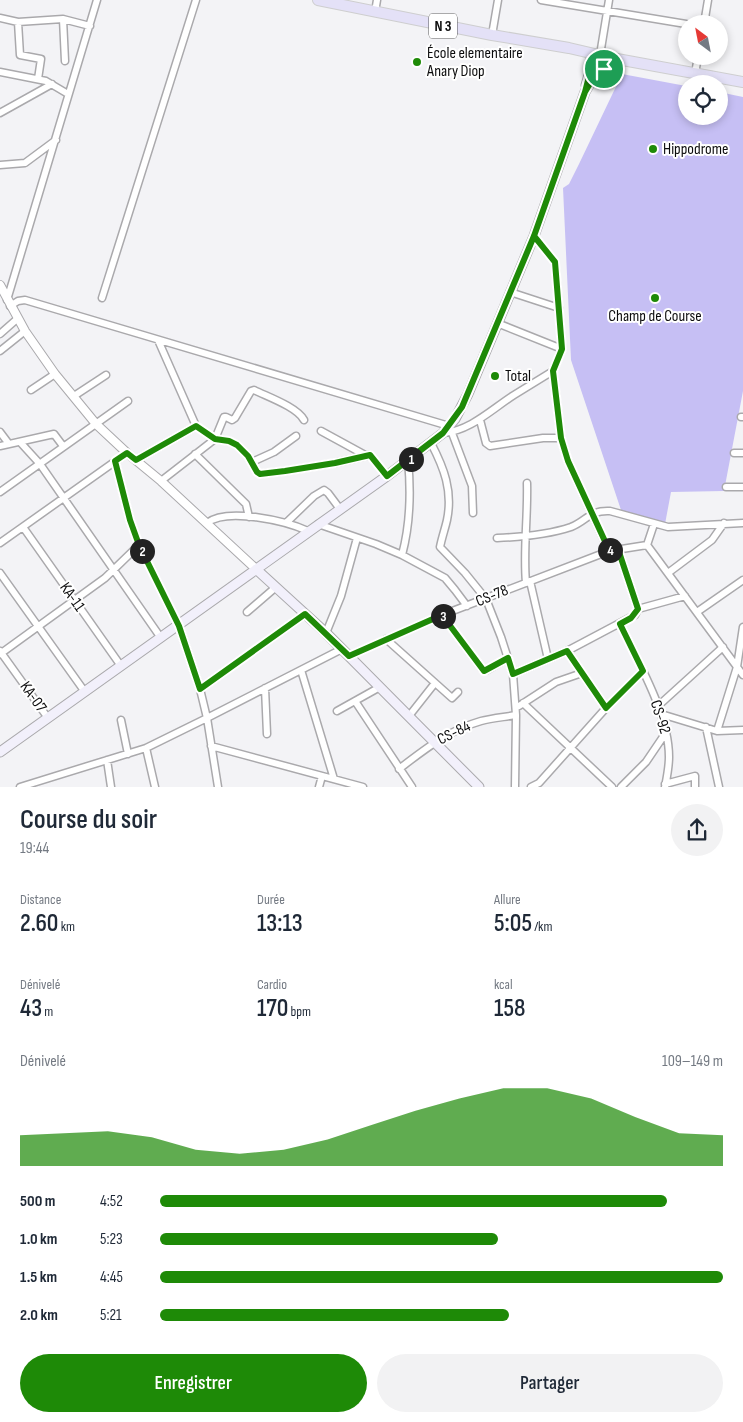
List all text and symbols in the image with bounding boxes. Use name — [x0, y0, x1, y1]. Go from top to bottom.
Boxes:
road number: N 3 — [429, 14, 457, 38]
north arrow — [678, 15, 728, 65]
map controls — [678, 15, 728, 125]
place label: École elementaire Anary Diop — [426, 44, 523, 81]
pin — [583, 48, 625, 90]
icon: arrive — [590, 55, 618, 83]
marker: École elementaire Anary Diop — [411, 56, 423, 68]
button: locate — [678, 75, 728, 125]
place label: Hippodrome — [663, 140, 728, 159]
marker: Hippodrome — [647, 143, 659, 155]
marker: Champ de Course — [649, 292, 661, 304]
place label: Champ de Course — [608, 307, 702, 326]
place label: Total — [505, 367, 531, 386]
marker: Total — [489, 370, 501, 382]
pin: 1 — [398, 446, 424, 472]
text: 1 — [409, 451, 414, 468]
pin: 2 — [130, 538, 154, 564]
pin: 4 — [598, 538, 622, 562]
text: 4 — [607, 542, 614, 559]
text: 2 — [139, 543, 146, 560]
street label: KA-11 — [55, 579, 89, 615]
street label: CS-78 — [473, 581, 511, 611]
pin: 3 — [430, 604, 456, 628]
text: 3 — [440, 608, 447, 625]
street label: KA-07 — [16, 678, 51, 717]
street label: CS-92 — [646, 698, 674, 736]
street label: CS-84 — [434, 717, 474, 749]
text: Course du soir — [20, 803, 157, 836]
button: share — [671, 804, 723, 856]
text: 19:44 — [20, 839, 49, 858]
text: Distance — [20, 891, 61, 908]
text: Durée — [257, 891, 285, 908]
text: Allure — [494, 891, 521, 908]
text: 2.60 — [20, 908, 58, 939]
text: 13:13 — [257, 908, 303, 939]
text: 5:05 — [494, 908, 532, 939]
text: km — [58, 918, 75, 935]
text: /km — [532, 918, 552, 935]
text: Dénivelé — [20, 976, 60, 993]
text: Cardio — [257, 976, 287, 993]
text: kcal — [494, 976, 513, 993]
text: 43 — [20, 993, 42, 1024]
text: 170 — [257, 993, 288, 1024]
text: 158 — [494, 993, 525, 1024]
text: m — [42, 1003, 53, 1020]
text: bpm — [288, 1003, 311, 1020]
text: Dénivelé — [20, 1052, 66, 1071]
text: 109–149 m — [662, 1052, 723, 1071]
text: 500 m — [20, 1192, 55, 1211]
text: 4:52 — [100, 1192, 123, 1211]
text: 1.0 km — [20, 1230, 57, 1249]
text: 5:23 — [100, 1230, 123, 1249]
text: 1.5 km — [20, 1268, 57, 1287]
text: 4:45 — [100, 1268, 123, 1287]
text: 2.0 km — [20, 1306, 58, 1325]
text: 5:21 — [100, 1306, 122, 1325]
button: Enregistrer — [20, 1354, 367, 1412]
button: Partager — [377, 1354, 723, 1412]

